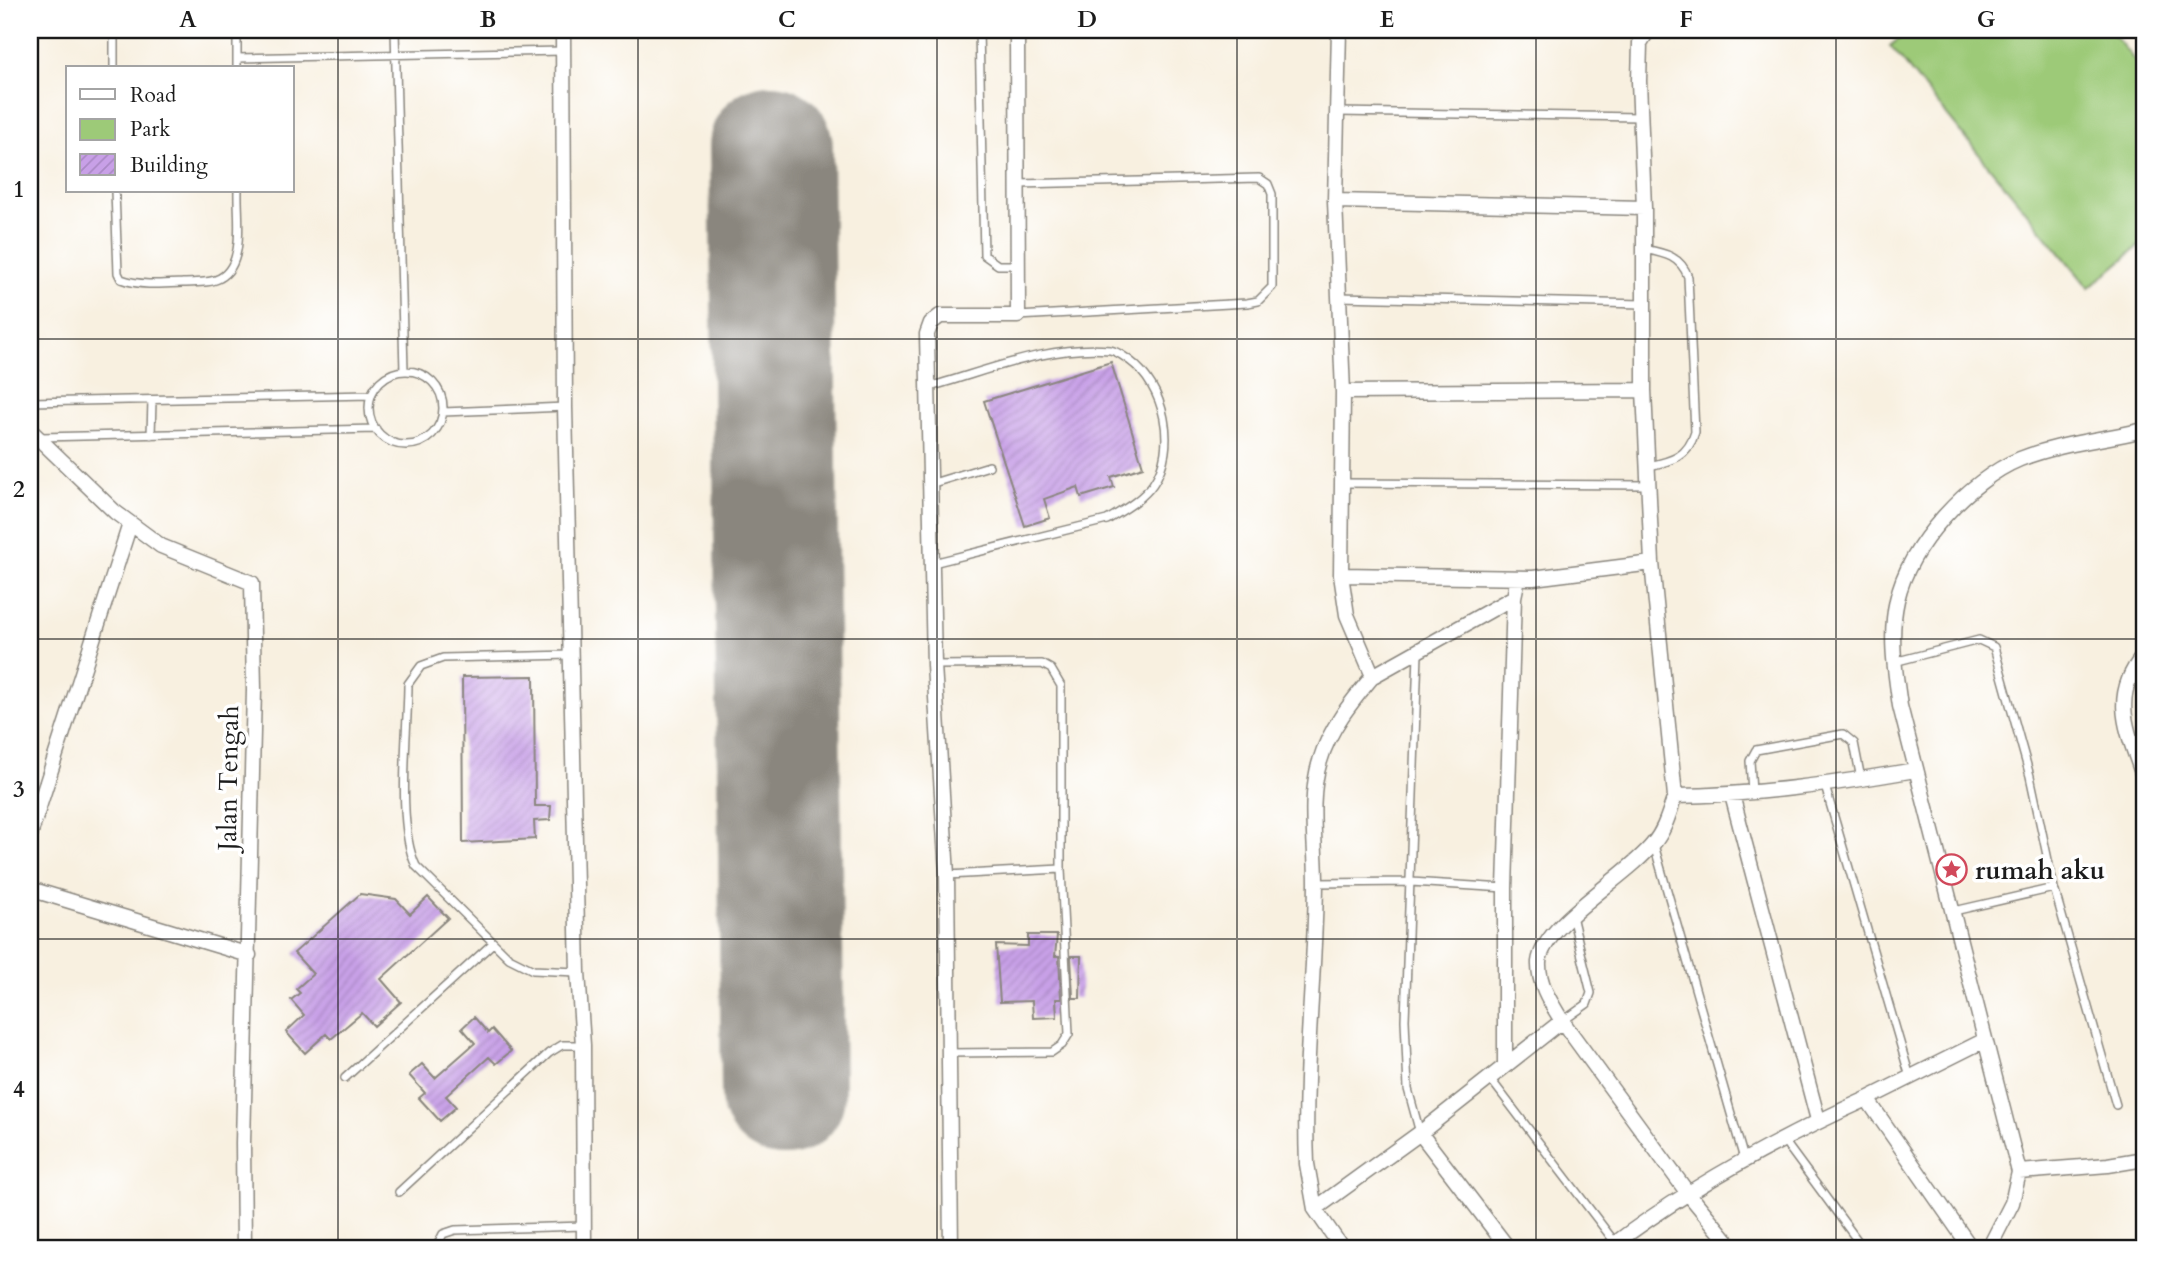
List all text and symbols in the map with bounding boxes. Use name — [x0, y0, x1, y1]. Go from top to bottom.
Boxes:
text: A — [179, 4, 197, 35]
text: B — [480, 4, 496, 35]
text: C — [778, 4, 796, 35]
text: D — [1077, 4, 1097, 35]
text: E — [1380, 4, 1394, 35]
text: F — [1679, 4, 1693, 35]
text: G — [1977, 4, 1996, 35]
legend — [66, 66, 294, 192]
text: Road — [130, 81, 176, 110]
text: Park — [130, 115, 171, 144]
text: Building — [130, 151, 208, 180]
text: 1 — [13, 174, 25, 205]
text: 2 — [13, 474, 25, 505]
street label: Jalan Tengah — [210, 705, 247, 855]
text: 3 — [13, 774, 25, 805]
place icon: rumah aku — [1935, 853, 1969, 887]
place label: rumah aku — [1975, 853, 2105, 888]
text: 4 — [13, 1074, 25, 1105]

